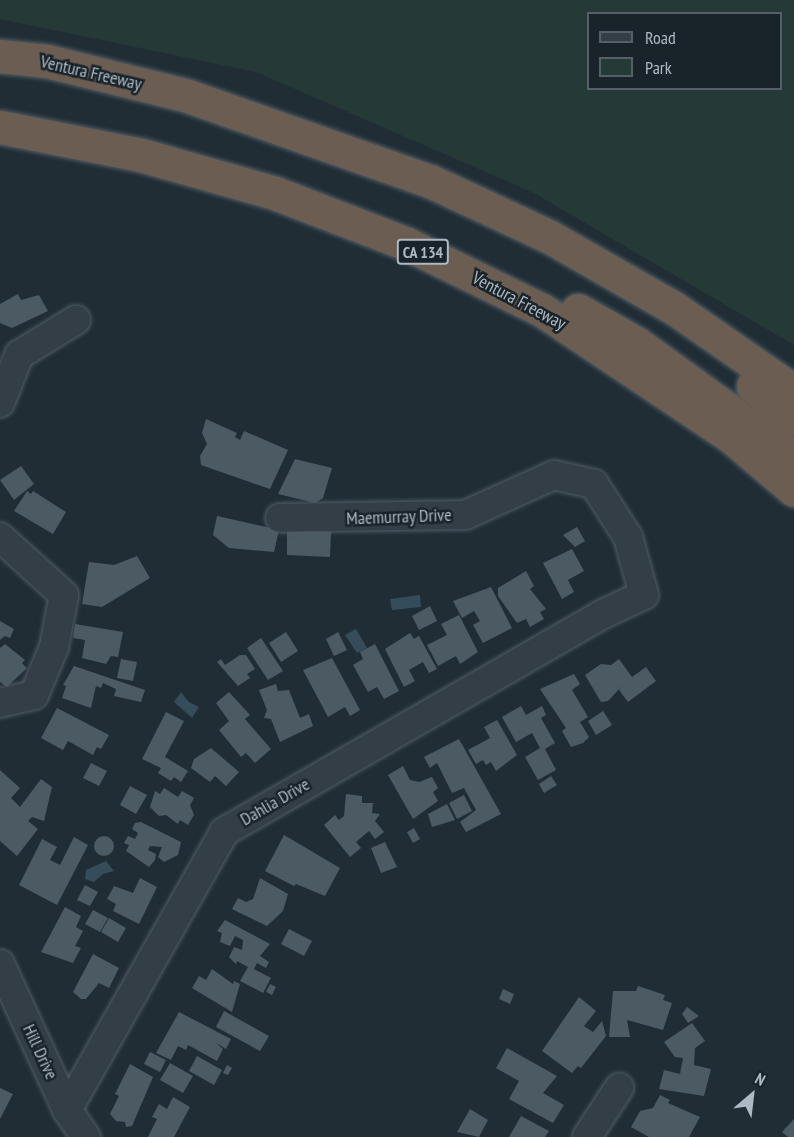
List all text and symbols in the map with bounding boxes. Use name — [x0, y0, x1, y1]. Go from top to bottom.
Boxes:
legend — [587, 12, 782, 90]
text: Road — [645, 26, 676, 49]
street label: Ventura Freeway — [38, 51, 144, 95]
text: Park — [645, 56, 672, 79]
road number: CA 134 — [396, 239, 450, 265]
street label: Ventura Freeway — [468, 267, 570, 335]
street label: Maemurray Drive — [346, 504, 452, 530]
street label: Dahlia Drive — [237, 774, 313, 830]
street label: Hill Drive — [18, 1021, 62, 1083]
north arrow — [722, 1065, 782, 1125]
text: N — [752, 1068, 769, 1090]

